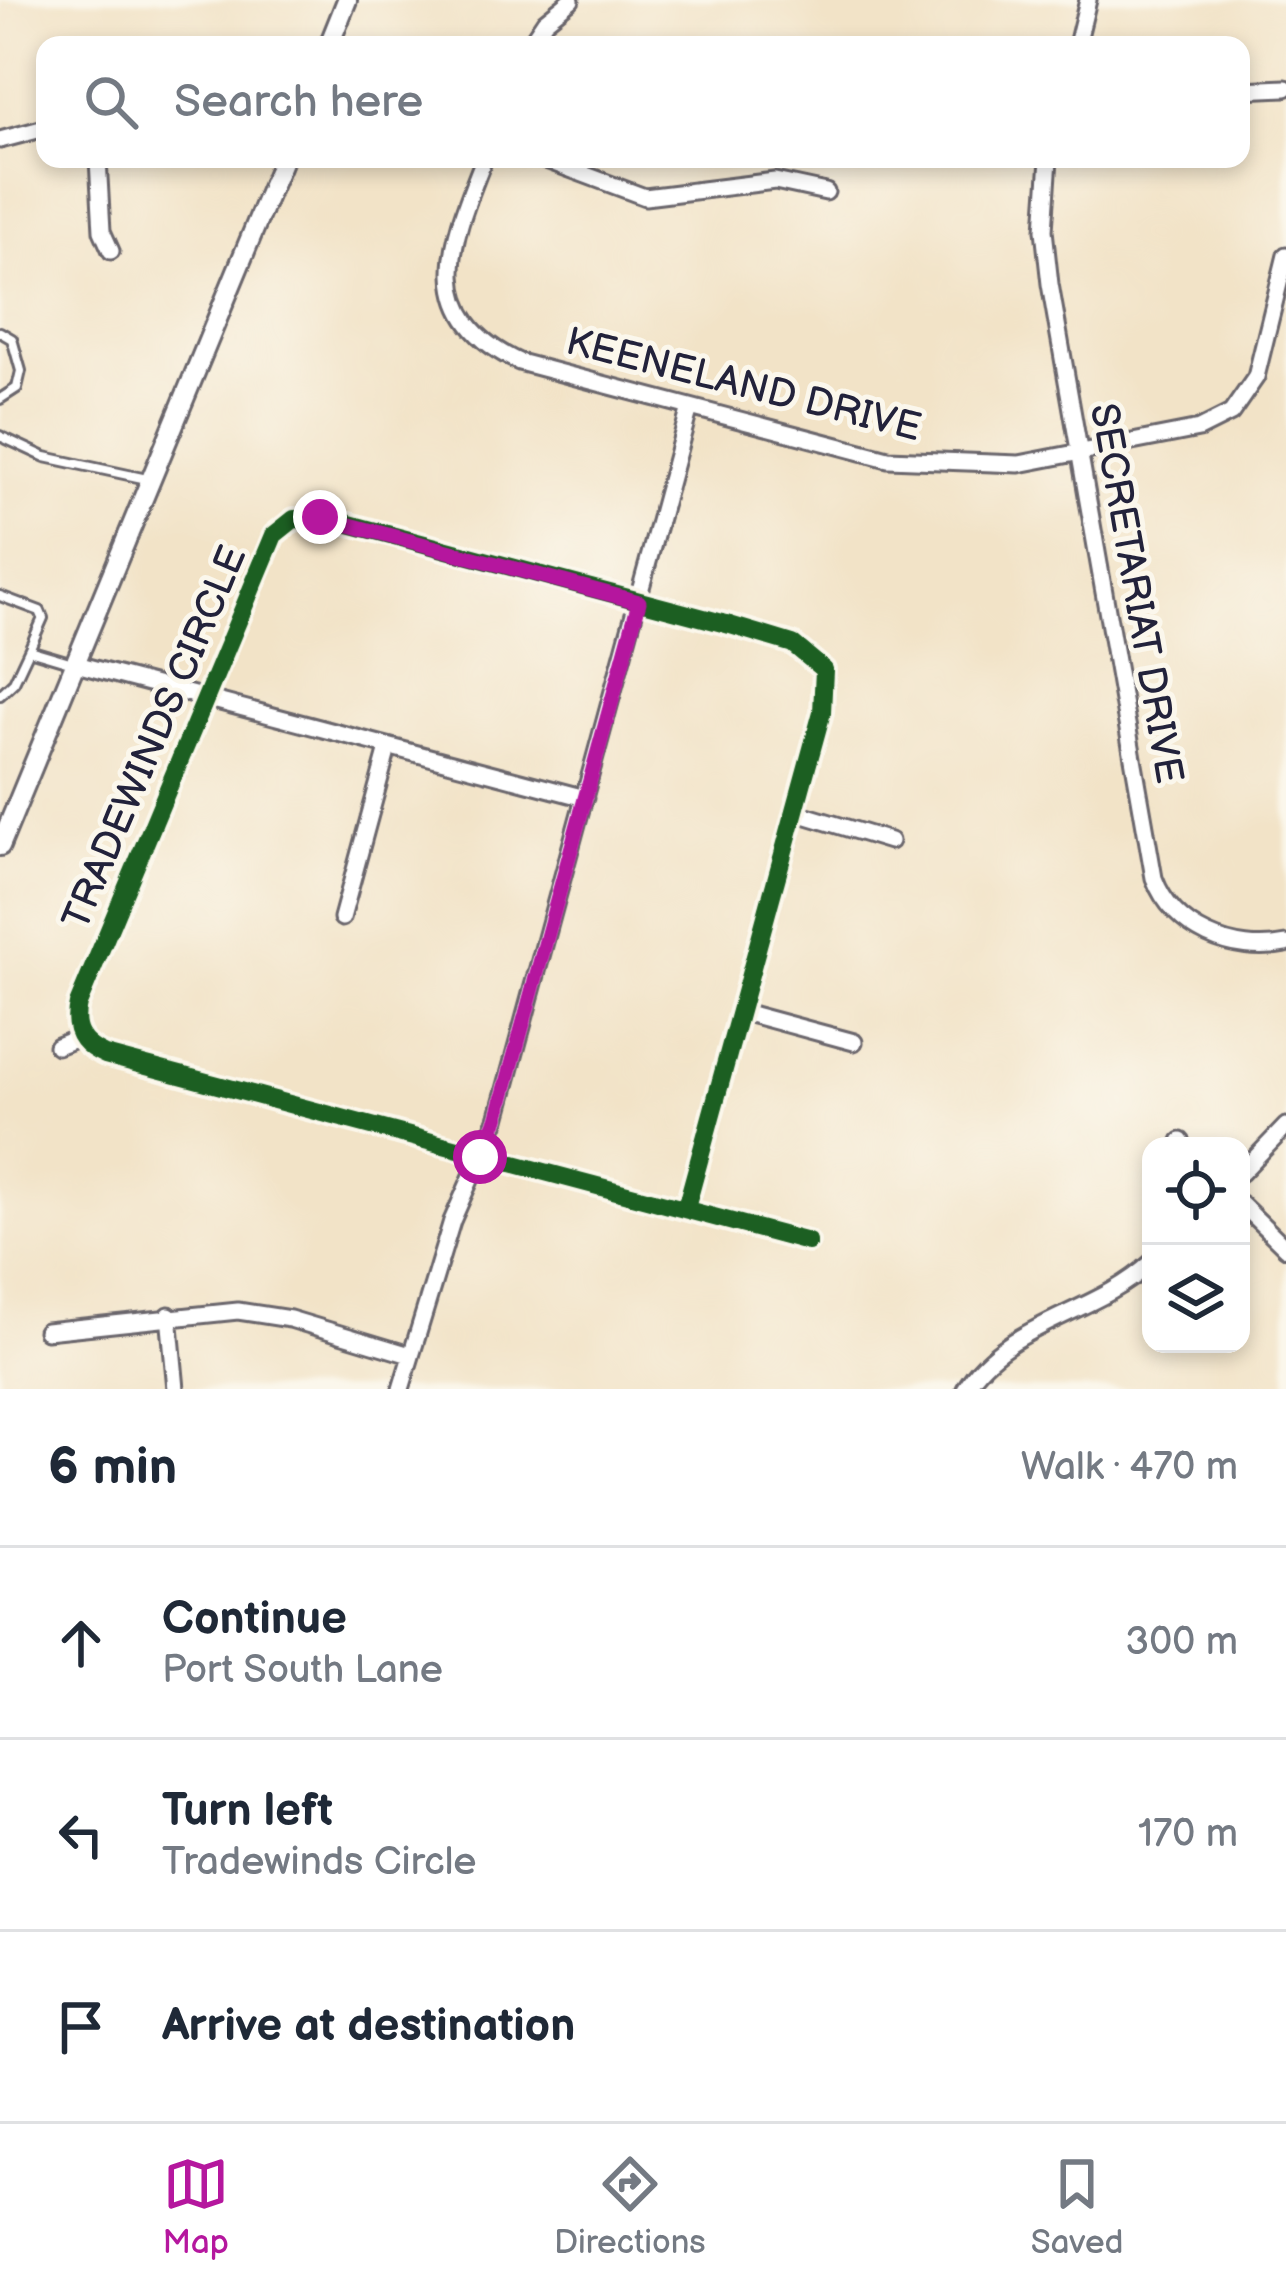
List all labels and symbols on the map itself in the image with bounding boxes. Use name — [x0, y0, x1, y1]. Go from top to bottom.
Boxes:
street label: KEENELAND DRIVE — [561, 319, 926, 452]
street label: SECRETARIAT DRIVE — [1079, 400, 1192, 787]
route end — [293, 490, 347, 544]
street label: TRADEWINDS CIRCLE — [53, 539, 257, 937]
route start — [453, 1130, 507, 1184]

